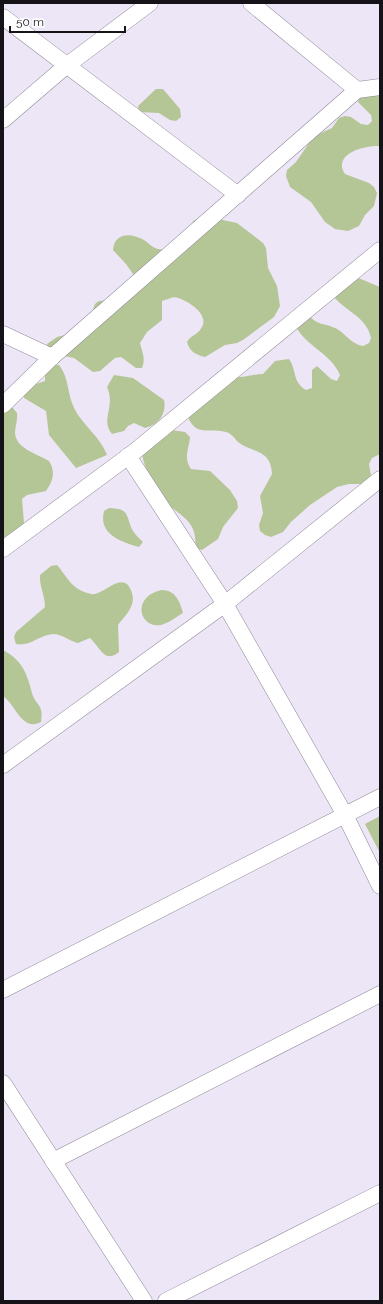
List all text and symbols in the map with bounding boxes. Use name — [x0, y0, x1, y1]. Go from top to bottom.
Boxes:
scale bar — [10, 8, 125, 34]
text: 50 m — [16, 15, 44, 29]

